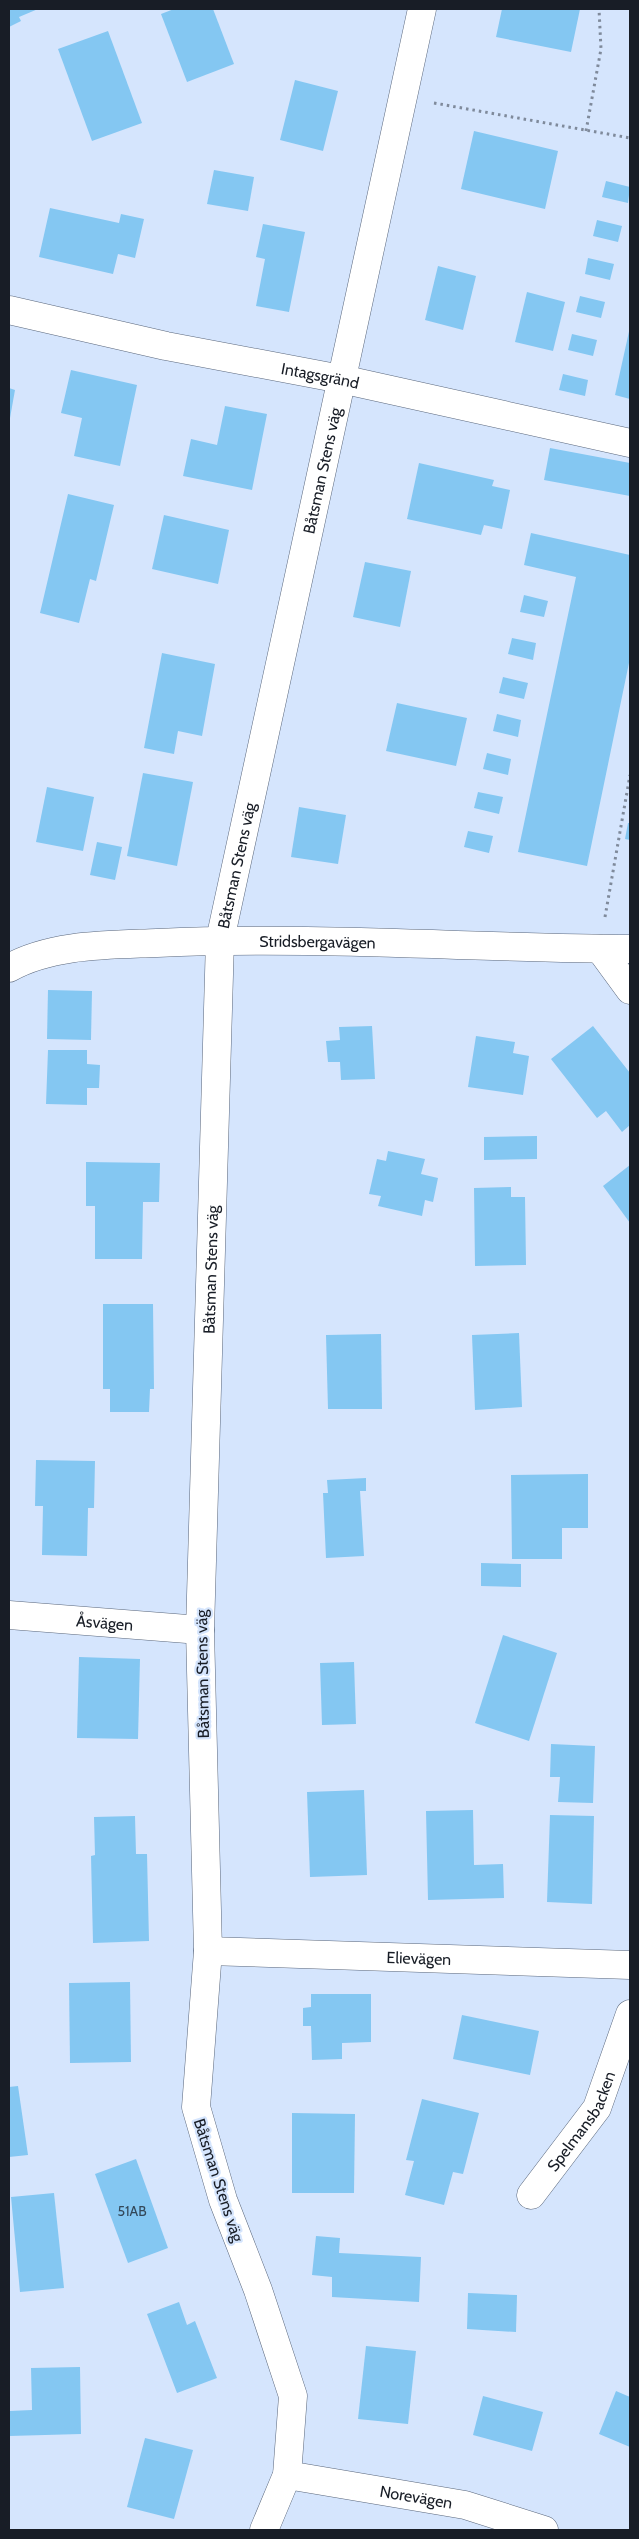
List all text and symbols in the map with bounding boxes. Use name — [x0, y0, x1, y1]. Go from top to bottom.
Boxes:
street label: Intagsgränd — [280, 359, 361, 393]
street label: Båtsman Stens väg — [299, 405, 345, 536]
street label: Båtsman Stens väg — [214, 800, 260, 930]
street label: Stridsbergavägen — [259, 932, 376, 953]
street label: Båtsman Stens väg — [200, 1204, 222, 1334]
street label: Båtsman Stens väg — [192, 1609, 213, 1738]
street label: Åsvägen — [75, 1611, 134, 1635]
street label: Elievägen — [386, 1948, 452, 1969]
street label: Spelmansbacken — [543, 2069, 619, 2175]
street label: Båtsman Stens väg — [190, 2116, 248, 2245]
house number: 51AB — [117, 2202, 147, 2220]
street label: Norevägen — [378, 2482, 454, 2513]

